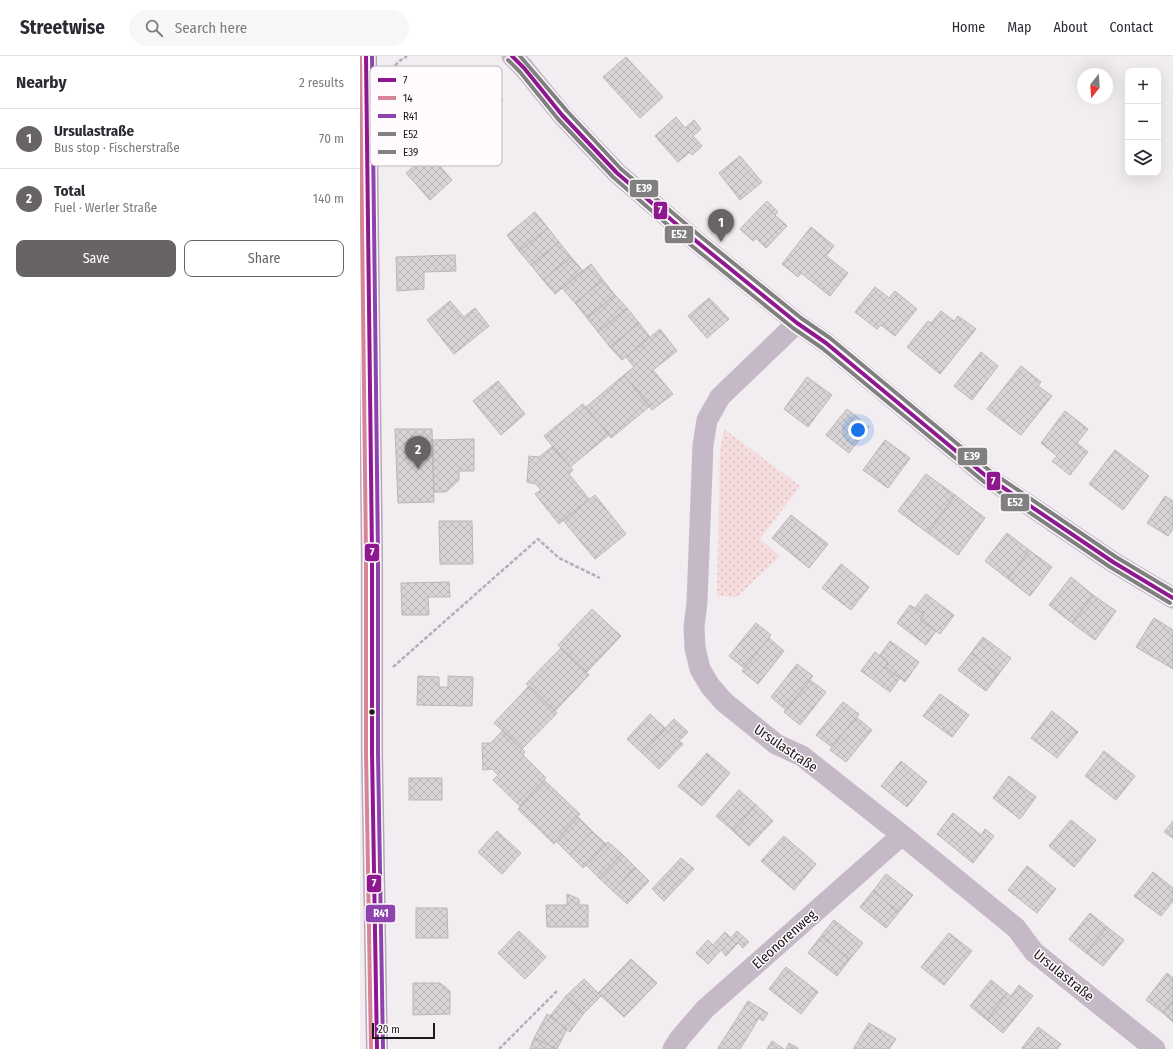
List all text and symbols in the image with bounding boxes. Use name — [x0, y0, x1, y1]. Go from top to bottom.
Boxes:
search box — [129, 10, 409, 46]
text: Streetwise — [20, 16, 105, 39]
icon: search — [143, 17, 165, 39]
text: Search here — [175, 19, 247, 37]
text: Home — [952, 19, 985, 36]
text: Map — [1007, 19, 1031, 36]
text: About — [1053, 19, 1088, 36]
text: Contact — [1110, 19, 1153, 36]
legend — [370, 66, 502, 166]
north arrow — [1077, 68, 1113, 104]
map controls — [1125, 68, 1161, 176]
button: + — [1125, 68, 1161, 104]
text: Nearby — [16, 72, 67, 93]
text: 7 — [403, 74, 408, 87]
text: 2 results — [299, 75, 344, 90]
text: 14 — [403, 92, 413, 105]
button: − — [1125, 104, 1161, 140]
text: R41 — [403, 110, 418, 123]
text: Ursulastraße — [54, 122, 134, 140]
text: E52 — [403, 128, 418, 141]
text: 1 — [26, 131, 32, 146]
text: 70 m — [319, 131, 344, 146]
text: Bus stop · Fischerstraße — [54, 140, 180, 155]
button: layers — [1125, 140, 1161, 176]
text: E39 — [403, 146, 418, 159]
line badge: E39 — [629, 179, 659, 198]
text: Total — [54, 182, 85, 200]
text: E39 — [636, 182, 652, 195]
text: 2 — [26, 191, 32, 206]
text: 140 m — [313, 191, 344, 206]
text: Fuel · Werler Straße — [54, 200, 157, 215]
line badge: 7 — [653, 201, 668, 220]
text: 7 — [658, 204, 663, 217]
pin: 1 — [708, 209, 734, 242]
line badge: E52 — [664, 225, 694, 244]
text: E52 — [671, 228, 687, 241]
button: Save — [16, 240, 176, 277]
button: Share — [184, 240, 344, 277]
your location — [848, 420, 868, 440]
pin: 2 — [405, 436, 431, 469]
line badge: E39 — [957, 447, 988, 466]
text: E39 — [964, 450, 980, 463]
line badge: 7 — [986, 471, 1001, 491]
text: 7 — [991, 475, 996, 488]
line badge: E52 — [1000, 493, 1030, 512]
text: E52 — [1007, 496, 1023, 509]
line badge: 7 — [364, 543, 380, 562]
text: 7 — [370, 546, 375, 559]
unlabelled marker — [367, 707, 377, 717]
street label: Ursulastraße — [751, 721, 821, 776]
line badge: 7 — [366, 874, 382, 893]
text: 7 — [372, 877, 377, 890]
line badge: R41 — [365, 904, 396, 923]
street label: Eleonorenweg — [749, 906, 820, 973]
text: R41 — [373, 907, 389, 920]
street label: Ursulastraße — [1030, 946, 1097, 1005]
scale bar — [372, 1021, 435, 1040]
text: 20 m — [378, 1023, 400, 1036]

